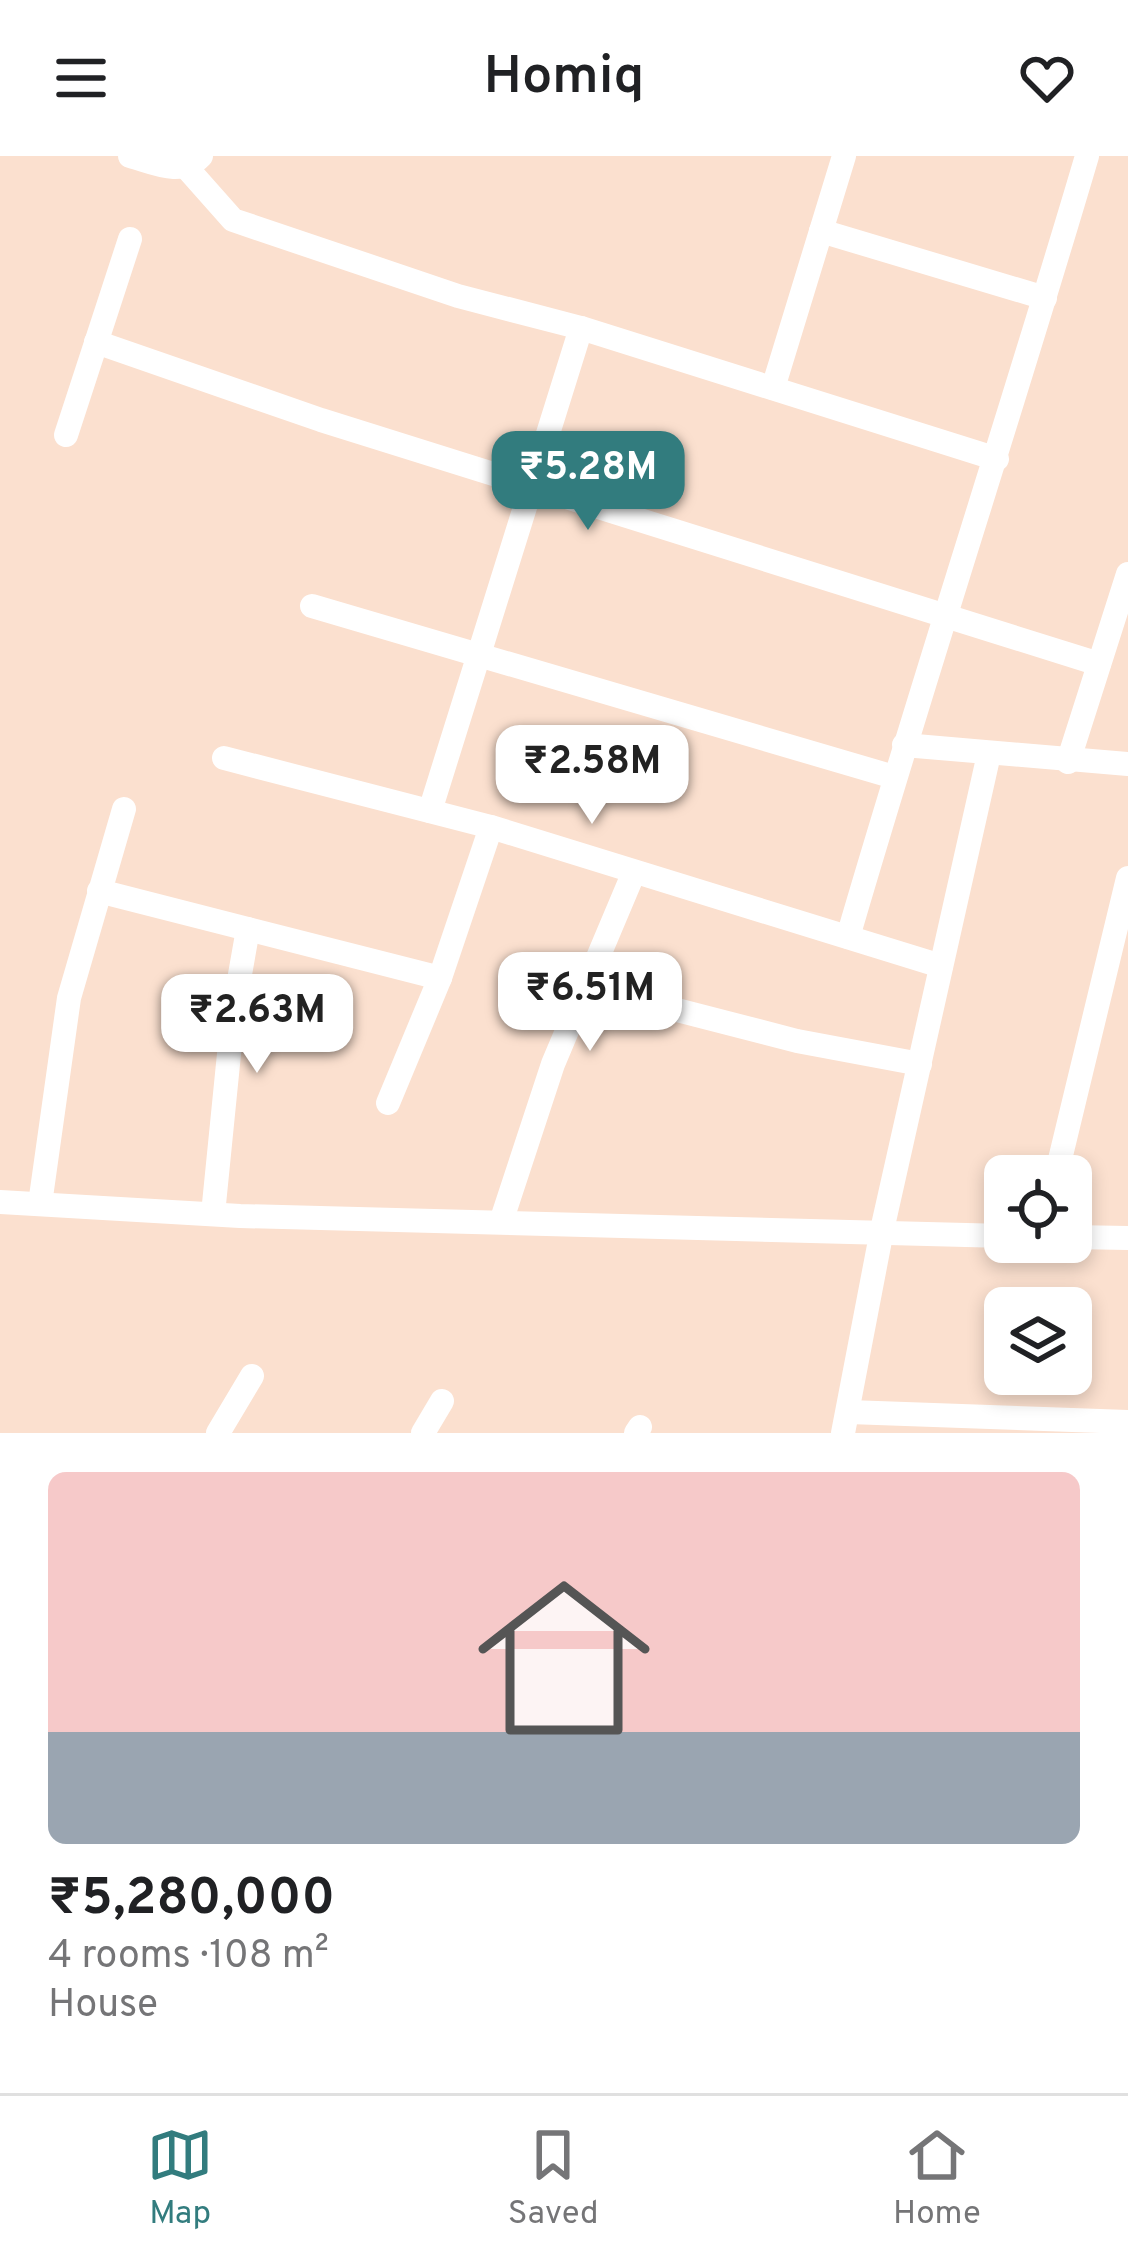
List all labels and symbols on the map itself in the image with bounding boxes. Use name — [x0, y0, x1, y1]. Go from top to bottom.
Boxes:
pin: ₹5.28M — [490, 431, 686, 533]
pin: ₹2.58M — [494, 725, 690, 827]
pin: ₹6.51M — [492, 952, 688, 1054]
pin: ₹2.63M — [159, 974, 355, 1076]

